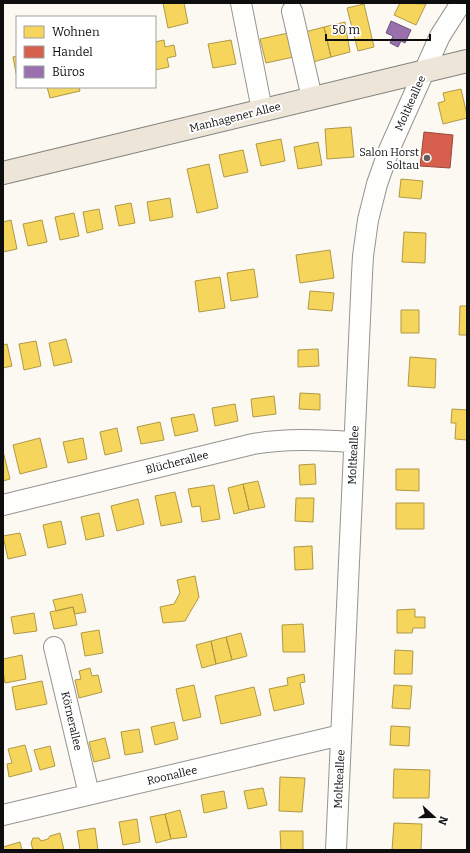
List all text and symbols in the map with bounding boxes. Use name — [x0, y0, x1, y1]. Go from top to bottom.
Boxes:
legend — [16, 16, 156, 88]
scale bar — [326, 16, 430, 42]
text: 50 m — [332, 23, 361, 37]
text: Wohnen — [52, 25, 100, 39]
text: Handel — [52, 45, 93, 59]
text: Büros — [52, 65, 85, 79]
street label: Moltkeallee — [392, 73, 428, 133]
street label: Manhagener Allee — [188, 100, 282, 135]
place label: Salon Horst Soltau — [359, 146, 419, 172]
marker: Salon Horst Soltau — [422, 153, 432, 163]
street label: Moltkeallee — [345, 425, 362, 485]
street label: Blücherallee — [144, 448, 210, 477]
street label: Körnerallee — [58, 690, 85, 752]
street label: Moltkeallee — [331, 749, 348, 809]
street label: Roonallee — [146, 763, 198, 788]
north arrow — [414, 797, 454, 837]
text: N — [435, 814, 450, 827]

